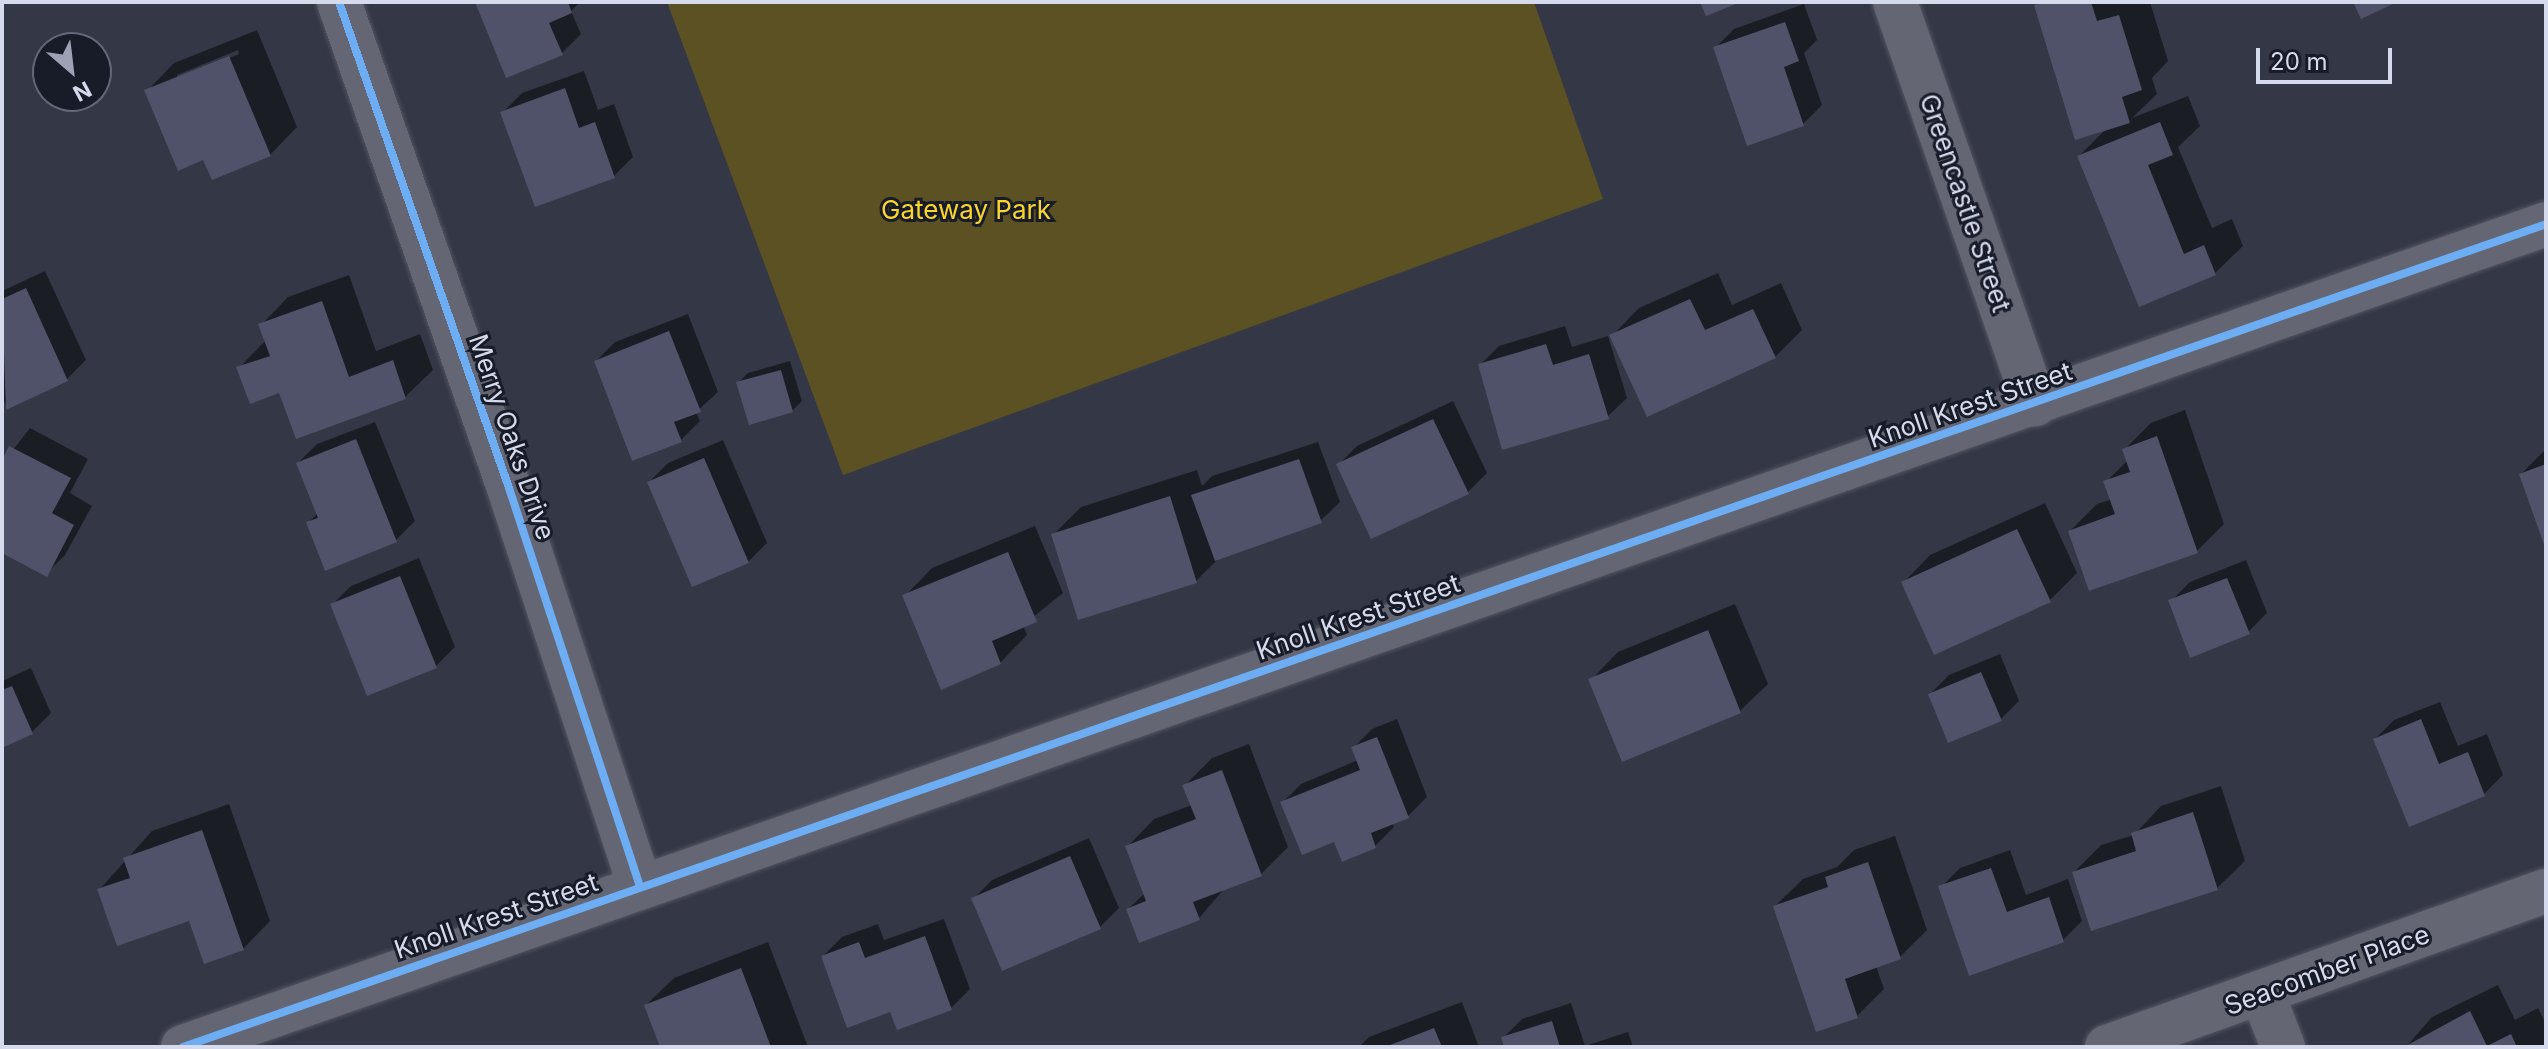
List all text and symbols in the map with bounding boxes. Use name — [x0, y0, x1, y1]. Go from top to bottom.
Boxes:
north arrow — [32, 32, 112, 112]
scale bar — [2260, 32, 2396, 82]
text: 20 m — [2270, 47, 2328, 76]
text: N — [69, 76, 96, 107]
street label: Greencastle Street — [1913, 90, 2017, 316]
park label: Gateway Park — [881, 194, 1051, 226]
street label: Merry Oaks Drive — [462, 330, 562, 544]
street label: Knoll Krest Street — [1864, 356, 2076, 454]
street label: Knoll Krest Street — [1252, 568, 1464, 666]
street label: Knoll Krest Street — [390, 867, 602, 965]
street label: Seacomber Place — [2220, 918, 2434, 1022]

